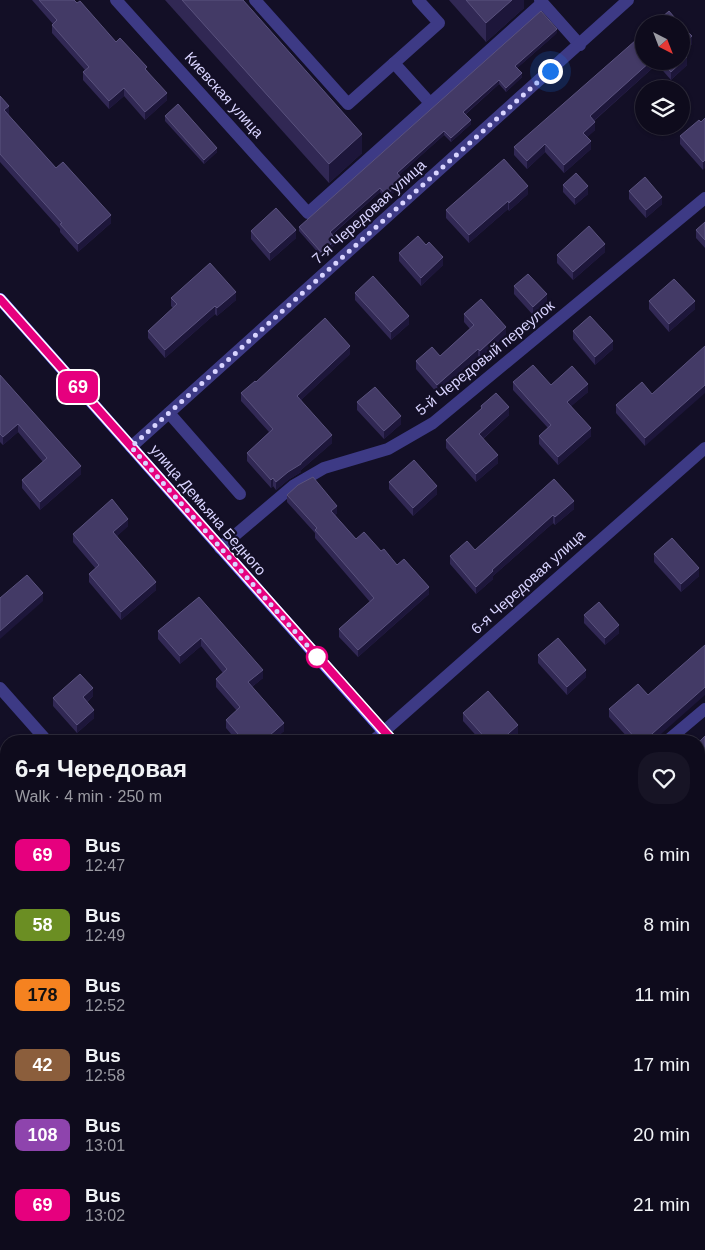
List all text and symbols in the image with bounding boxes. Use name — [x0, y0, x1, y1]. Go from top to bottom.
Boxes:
north arrow — [635, 15, 690, 70]
map controls — [635, 15, 690, 135]
street label: Киевская улица — [181, 48, 268, 142]
your location — [538, 59, 563, 84]
button: layers — [635, 80, 690, 135]
street label: 7-я Чередовая улица — [308, 156, 429, 267]
street label: 5-й Чередовый переулок — [412, 296, 558, 419]
line badge: 69 — [56, 371, 100, 403]
text: 69 — [68, 377, 88, 397]
street label: улица Демьяна Бедного — [147, 441, 270, 579]
street label: 6-я Чередовая улица — [467, 526, 588, 637]
unlabelled marker — [306, 646, 328, 668]
button: heart — [638, 752, 690, 804]
text: 6-я Чередовая — [15, 755, 187, 782]
text: Walk · 4 min · 250 m — [15, 788, 162, 805]
text: Bus — [85, 835, 121, 856]
text: 6 min — [644, 844, 690, 865]
text: 69 — [32, 845, 53, 865]
text: 12:47 — [85, 857, 125, 874]
text: Bus — [85, 905, 121, 926]
text: 8 min — [644, 914, 690, 935]
text: 58 — [32, 915, 53, 935]
text: 12:49 — [85, 927, 125, 944]
text: Bus — [85, 975, 121, 996]
text: 11 min — [634, 984, 690, 1005]
text: 178 — [27, 985, 58, 1005]
text: 12:52 — [85, 997, 125, 1014]
text: Bus — [85, 1045, 121, 1066]
text: 17 min — [633, 1054, 690, 1075]
text: 42 — [32, 1055, 53, 1075]
text: 12:58 — [85, 1067, 125, 1084]
text: Bus — [85, 1115, 121, 1136]
text: 20 min — [633, 1124, 690, 1145]
text: 108 — [27, 1125, 58, 1145]
text: 13:01 — [85, 1137, 125, 1154]
text: Bus — [85, 1185, 121, 1206]
text: 21 min — [633, 1194, 690, 1215]
text: 69 — [32, 1195, 53, 1215]
text: 13:02 — [85, 1207, 125, 1224]

